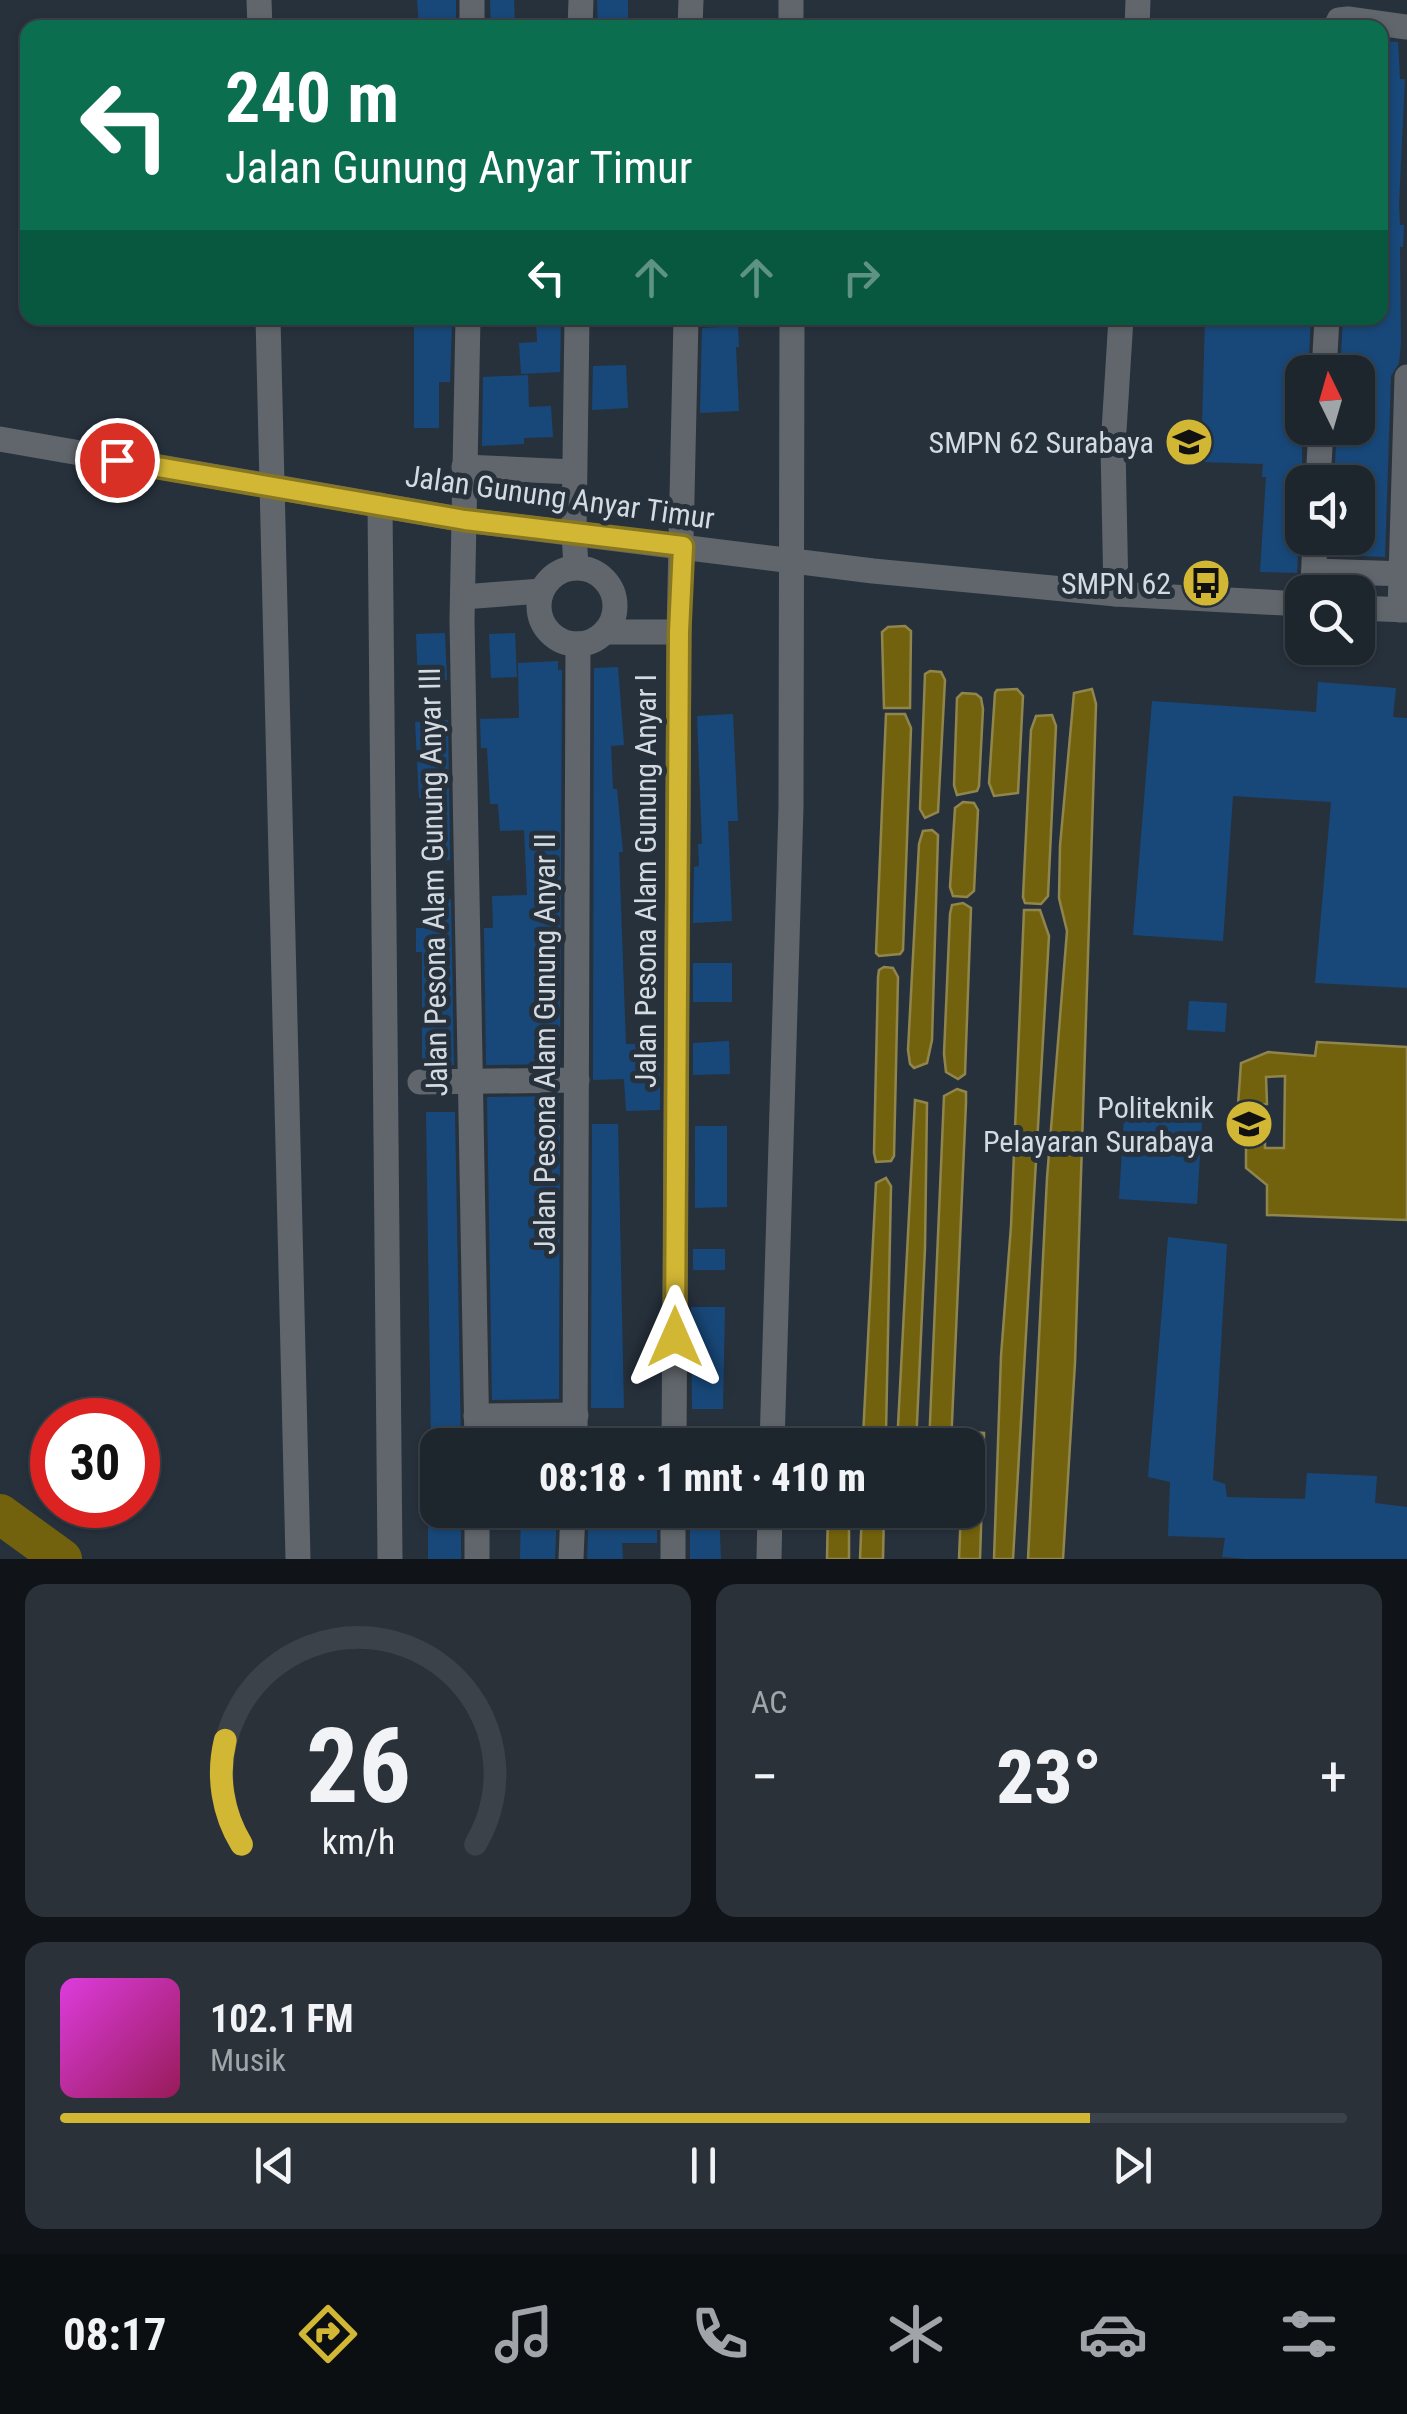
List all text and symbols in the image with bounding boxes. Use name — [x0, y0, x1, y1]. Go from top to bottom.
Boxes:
text: 240 m — [225, 57, 399, 139]
icon: left — [60, 60, 190, 190]
text: Jalan Gunung Anyar Timur — [225, 141, 693, 194]
icon: left — [519, 250, 574, 305]
icon: ahead — [624, 250, 679, 305]
icon: ahead — [729, 250, 784, 305]
icon: right — [834, 250, 889, 305]
north arrow — [1285, 355, 1375, 445]
map controls — [1285, 355, 1375, 665]
school or university icon: SMPN 62 Surabaya — [1163, 416, 1215, 468]
pin — [75, 418, 160, 503]
place label: SMPN 62 Surabaya — [929, 425, 1154, 460]
icon: arrive — [90, 433, 145, 488]
street label: Jalan Gunung Anyar Timur — [403, 458, 717, 536]
button: sound — [1285, 465, 1375, 555]
bus stop icon: SMPN 62 — [1180, 557, 1232, 609]
place label: SMPN 62 — [1061, 566, 1171, 601]
button: search — [1285, 575, 1375, 665]
street label: Jalan Pesona Alam Gunung Anyar III — [412, 667, 454, 1097]
street label: Jalan Pesona Alam Gunung Anyar I — [628, 674, 663, 1088]
street label: Jalan Pesona Alam Gunung Anyar II — [527, 833, 562, 1255]
place label: Politeknik Pelayaran Surabaya — [983, 1090, 1214, 1159]
school or university icon: Politeknik Pelayaran Surabaya — [1223, 1098, 1275, 1150]
position arrow — [623, 1285, 727, 1389]
speed limit sign: 30 — [30, 1398, 160, 1528]
text: 08:18 · 1 mnt · 410 m — [539, 1456, 866, 1500]
text: AC — [751, 1683, 787, 1721]
text: 26 — [305, 1706, 411, 1827]
text: 23° — [996, 1733, 1102, 1821]
text: − — [751, 1745, 779, 1809]
text: + — [1320, 1745, 1347, 1809]
text: km/h — [321, 1821, 395, 1863]
text: 102.1 FM — [210, 1997, 354, 2041]
text: Musik — [210, 2041, 286, 2079]
icon: previous — [247, 2138, 302, 2193]
icon: pause — [676, 2138, 731, 2193]
icon: next — [1105, 2138, 1160, 2193]
icon: directions — [293, 2299, 363, 2369]
icon: music — [489, 2299, 559, 2369]
icon: phone — [685, 2299, 755, 2369]
icon: climate — [881, 2299, 951, 2369]
icon: car — [1078, 2299, 1148, 2369]
icon: filters — [1274, 2299, 1344, 2369]
text: 08:17 — [63, 2308, 166, 2361]

